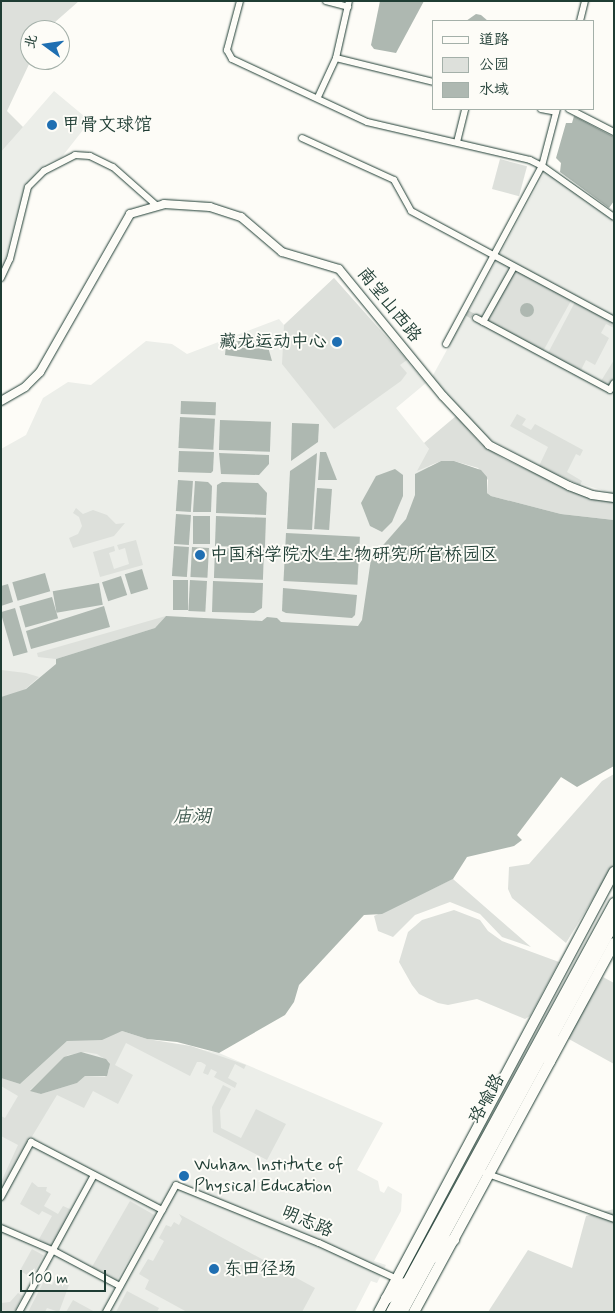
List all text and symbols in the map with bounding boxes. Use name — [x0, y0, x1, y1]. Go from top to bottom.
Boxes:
north arrow — [20, 20, 70, 70]
legend — [432, 20, 595, 110]
text: 道路 — [479, 30, 509, 50]
text: 北 — [21, 33, 42, 51]
text: 公园 — [479, 55, 509, 75]
text: 水域 — [479, 80, 509, 100]
place label: 甲骨文球馆 — [62, 114, 152, 136]
marker: 甲骨文球馆 — [46, 119, 58, 131]
street label: 南望山西路 — [352, 263, 426, 347]
place label: 藏龙运动中心 — [219, 331, 327, 353]
marker: 藏龙运动中心 — [331, 336, 343, 348]
place label: 中国科学院水生生物研究所官桥园区 — [210, 544, 498, 566]
marker: 中国科学院水生生物研究所官桥园区 — [194, 549, 206, 561]
water label: 庙湖 — [173, 806, 211, 828]
street label: 珞喻路 — [464, 1070, 510, 1128]
place label: Wuhan Institute of Physical Education — [194, 1155, 348, 1198]
marker: Wuhan Institute of Physical Education — [178, 1170, 190, 1182]
street label: 明志路 — [278, 1202, 336, 1242]
place label: 东田径场 — [224, 1258, 296, 1280]
scale bar — [22, 1260, 109, 1292]
marker: 东田径场 — [208, 1263, 220, 1275]
text: 100 m — [28, 1269, 68, 1289]

